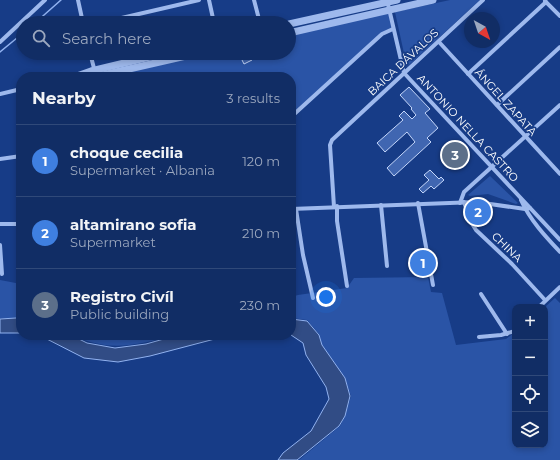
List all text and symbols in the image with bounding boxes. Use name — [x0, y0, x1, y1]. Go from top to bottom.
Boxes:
north arrow — [464, 12, 500, 48]
search box — [16, 16, 296, 60]
street label: BAICA DÁVALOS — [365, 25, 442, 98]
icon: search — [30, 27, 52, 49]
text: Search here — [62, 29, 151, 48]
street label: ÁNGEL ZAPATA — [472, 65, 540, 139]
street label: ANTONIO NELLA CASTRO — [414, 71, 522, 185]
text: Nearby — [32, 88, 96, 108]
text: 3 results — [226, 90, 280, 106]
pin: 3 — [442, 140, 468, 170]
text: choque cecilia — [70, 143, 183, 162]
text: 1 — [42, 153, 48, 169]
text: 120 m — [242, 153, 280, 169]
text: Supermarket · Albania — [70, 162, 215, 178]
pin: 2 — [465, 197, 491, 227]
text: altamirano sofia — [70, 215, 197, 234]
text: 2 — [41, 225, 49, 241]
text: 210 m — [242, 225, 280, 241]
street label: CHINA — [489, 229, 525, 265]
text: Supermarket — [70, 234, 156, 250]
pin: 1 — [410, 248, 436, 278]
text: Registro Civíl — [70, 287, 174, 306]
your location — [316, 287, 336, 307]
text: 3 — [41, 297, 49, 313]
text: 230 m — [239, 297, 280, 313]
map controls — [512, 304, 548, 448]
button: + — [512, 304, 548, 340]
text: Public building — [70, 306, 169, 322]
button: − — [512, 340, 548, 376]
button: locate — [512, 376, 548, 412]
button: layers — [512, 412, 548, 448]

